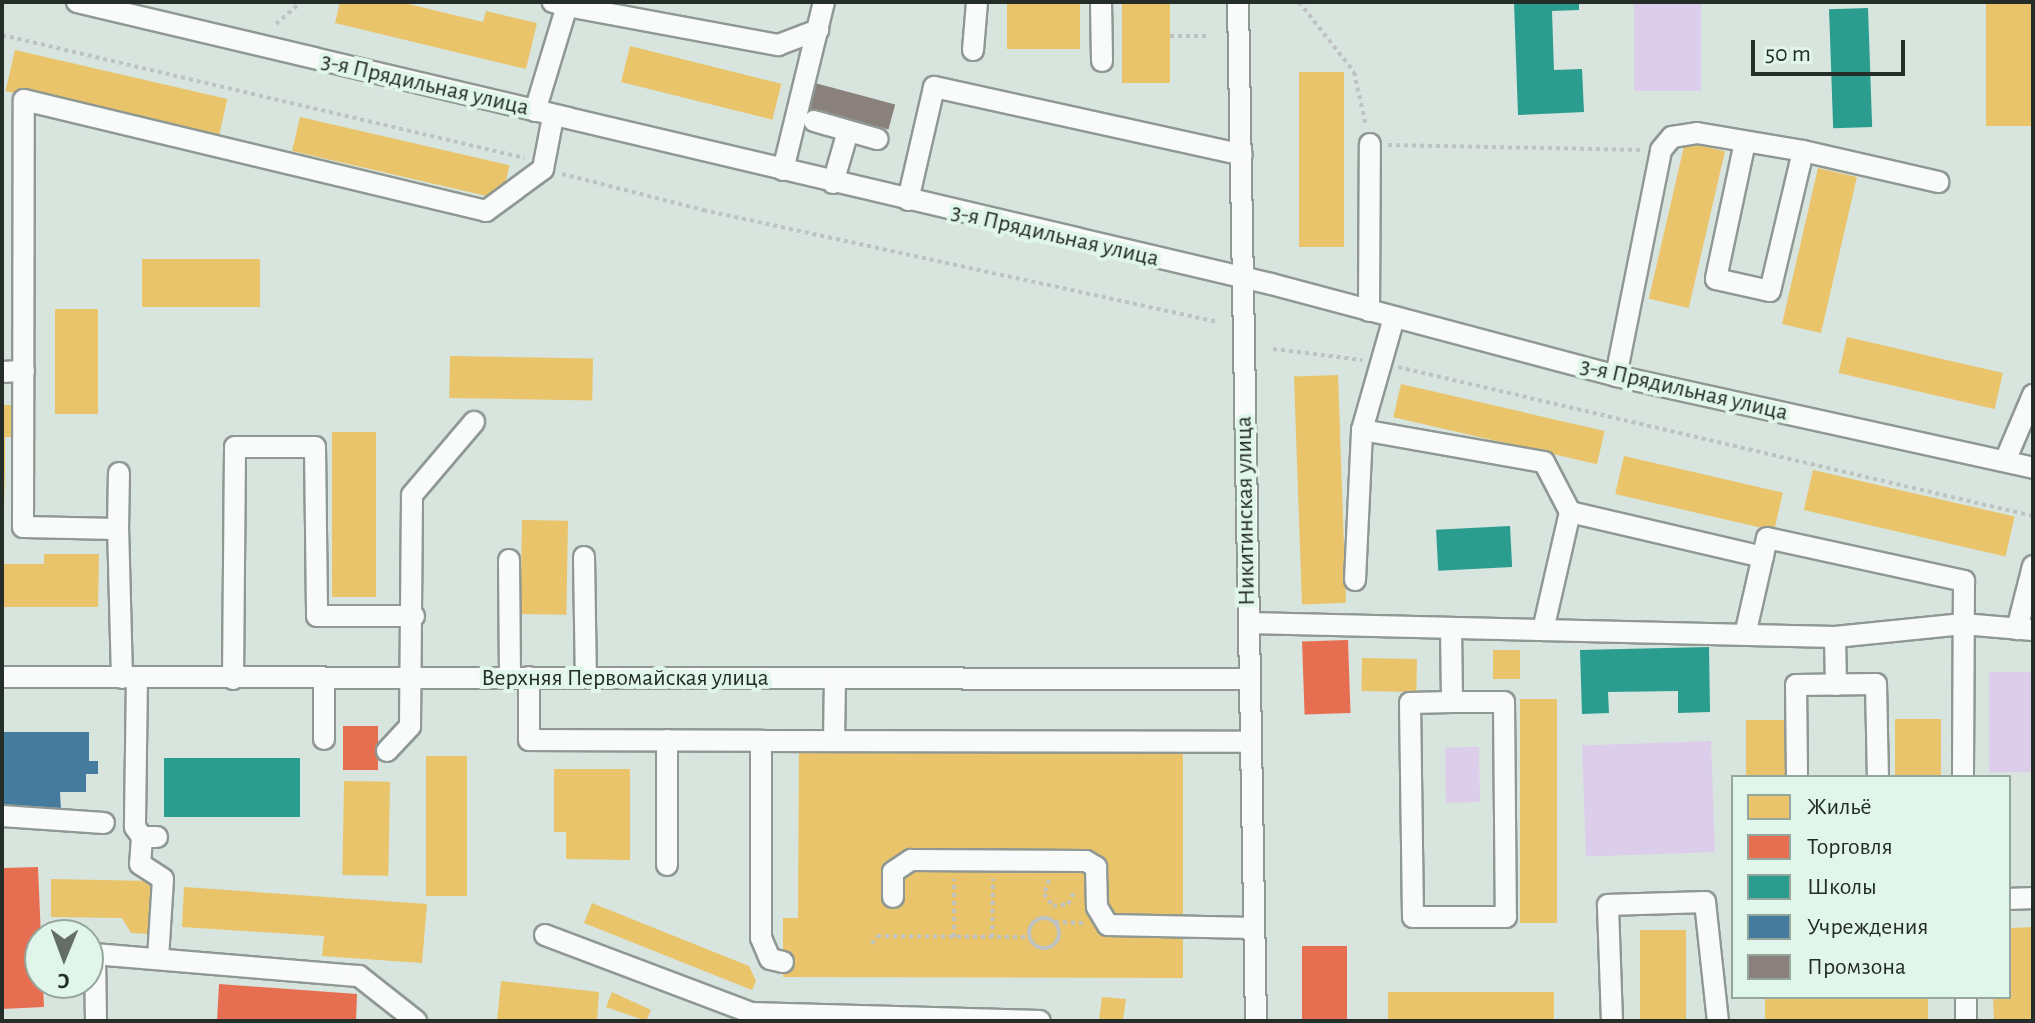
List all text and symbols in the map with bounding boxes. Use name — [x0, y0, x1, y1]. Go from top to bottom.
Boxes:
scale bar — [1755, 24, 1909, 74]
text: 50 m — [1765, 42, 1811, 66]
street label: 3-я Прядильная улица — [318, 47, 532, 123]
street label: 3-я Прядильная улица — [948, 198, 1162, 274]
street label: 3-я Прядильная улица — [1577, 352, 1791, 428]
street label: Никитинская улица — [1230, 416, 1262, 606]
street label: Верхняя Первомайская улица — [481, 665, 769, 693]
legend — [1731, 775, 2011, 999]
text: Жильё — [1807, 795, 1872, 819]
text: Торговля — [1807, 835, 1893, 859]
text: Школы — [1807, 875, 1877, 899]
text: Учреждения — [1807, 915, 1929, 939]
north arrow — [24, 919, 104, 999]
text: Промзона — [1807, 955, 1906, 979]
text: С — [57, 970, 70, 992]

